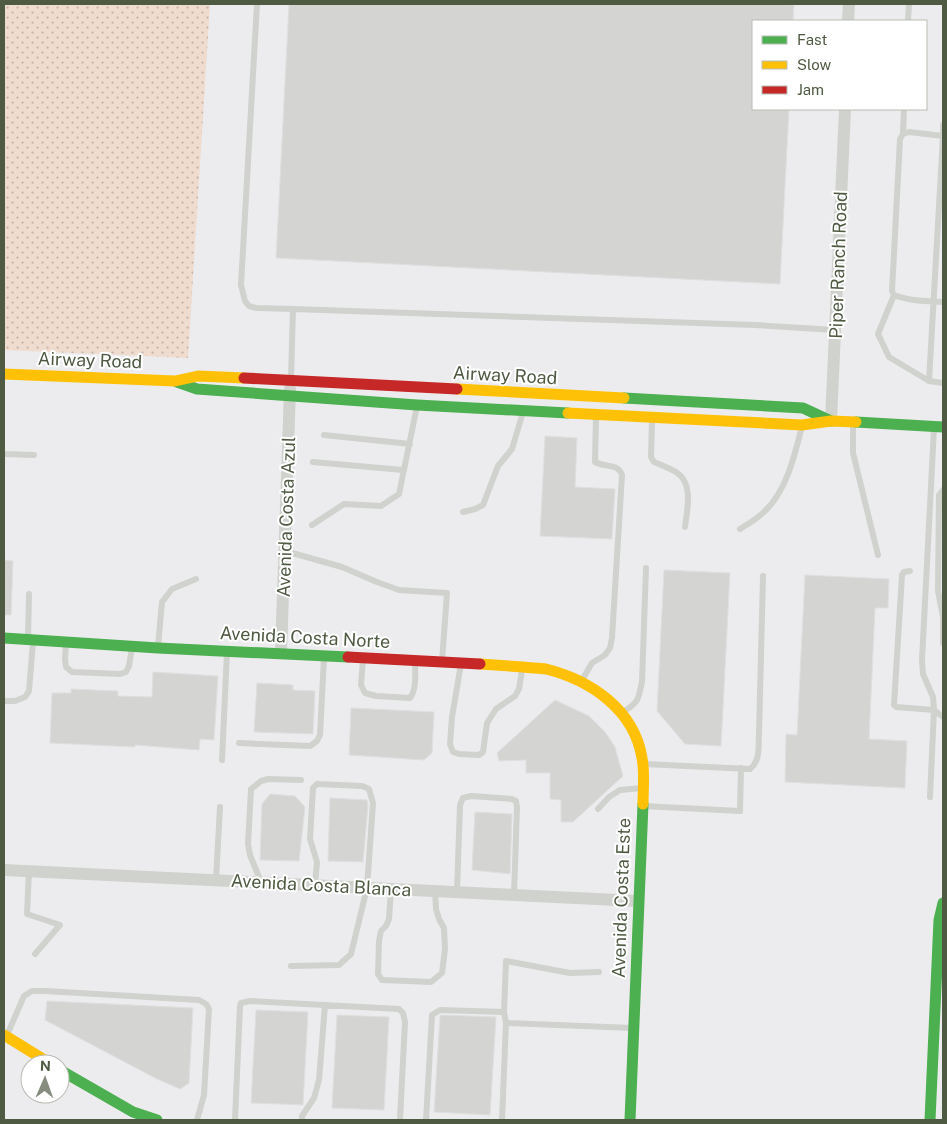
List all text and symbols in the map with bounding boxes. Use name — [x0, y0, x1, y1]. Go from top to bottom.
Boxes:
legend — [752, 20, 927, 110]
text: Fast — [797, 31, 827, 48]
text: Slow — [797, 56, 832, 73]
text: Jam — [797, 81, 824, 98]
street label: Piper Ranch Road — [825, 191, 851, 339]
street label: Airway Road — [37, 348, 143, 372]
street label: Airway Road — [452, 362, 558, 388]
street label: Avenida Costa Azul — [273, 436, 299, 598]
street label: Avenida Costa Norte — [219, 622, 391, 652]
street label: Avenida Costa Este — [608, 818, 634, 978]
street label: Avenida Costa Blanca — [230, 870, 412, 900]
north arrow — [20, 1054, 70, 1104]
text: N — [40, 1058, 51, 1074]

